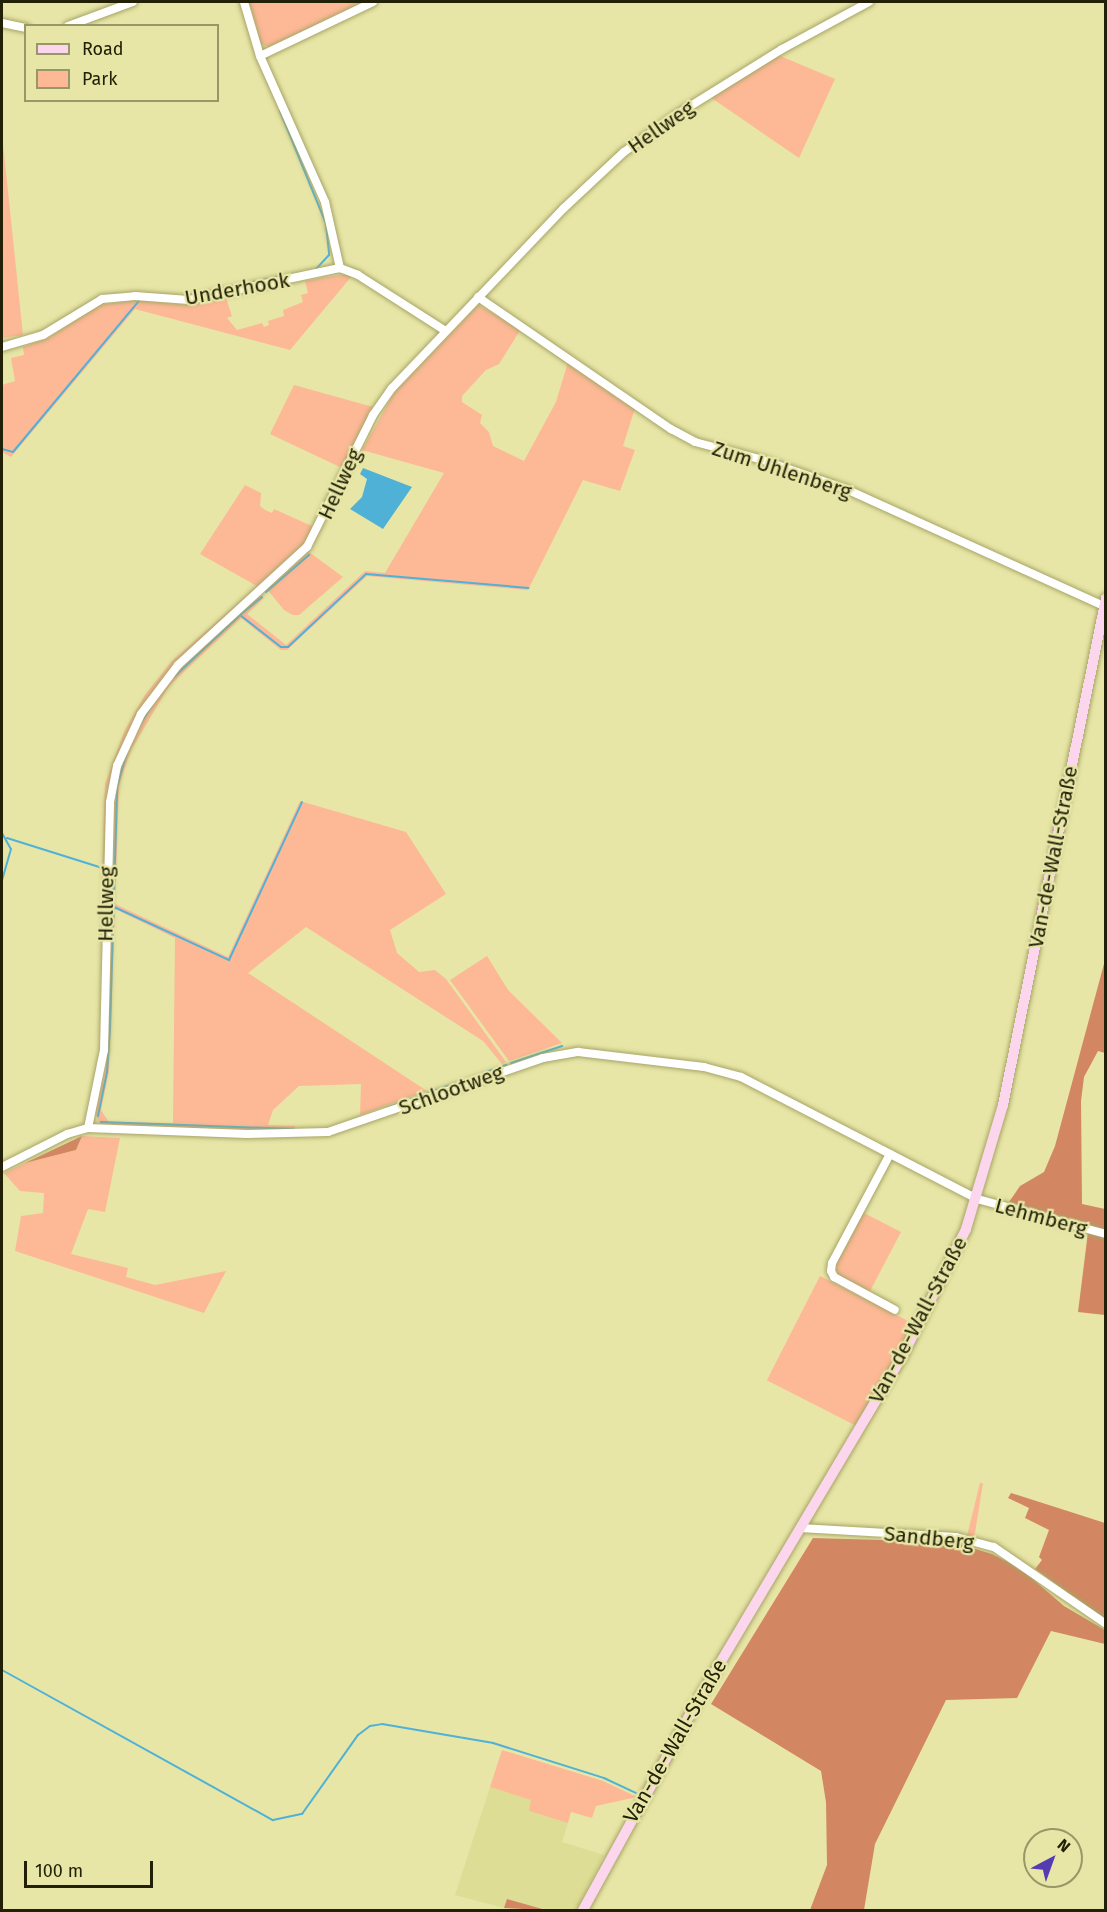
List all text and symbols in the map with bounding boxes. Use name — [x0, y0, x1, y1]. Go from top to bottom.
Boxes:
legend — [24, 24, 219, 102]
text: Road — [82, 38, 124, 60]
text: Park — [82, 68, 117, 90]
street label: Hellweg — [623, 95, 699, 159]
street label: Underhook — [183, 267, 291, 311]
street label: Zum Uhlenberg — [709, 436, 855, 504]
street label: Hellweg — [313, 444, 367, 524]
street label: Van-de-Wall-Straße — [1023, 764, 1083, 950]
street label: Hellweg — [93, 866, 119, 942]
street label: Schlootweg — [395, 1059, 507, 1121]
street label: Lehmberg — [992, 1193, 1090, 1241]
street label: Van-de-Wall-Straße — [863, 1232, 973, 1408]
street label: Sandberg — [883, 1521, 975, 1555]
street label: Van-de-Wall-Straße — [618, 1655, 732, 1827]
north arrow — [1023, 1828, 1083, 1888]
text: N — [1054, 1835, 1074, 1856]
scale bar — [27, 1849, 156, 1887]
text: 100 m — [35, 1860, 83, 1882]

